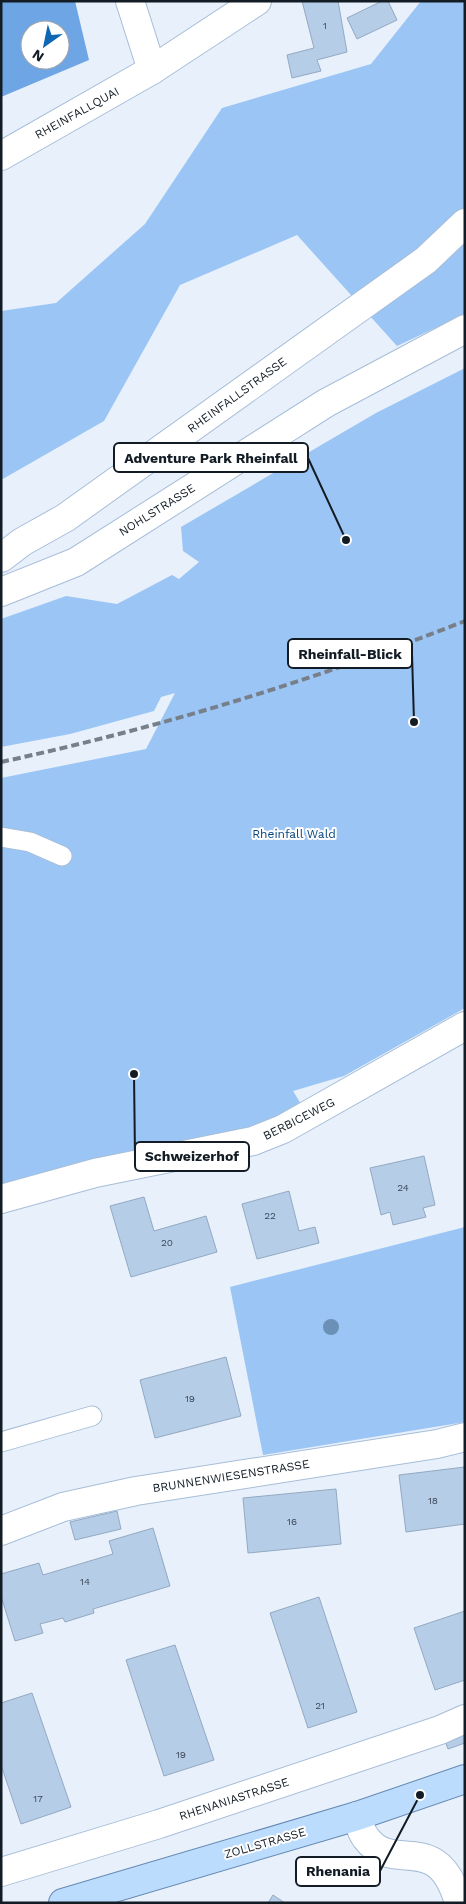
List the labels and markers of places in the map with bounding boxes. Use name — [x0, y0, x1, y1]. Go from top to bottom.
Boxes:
callout: Adventure Park Rheinfall — [114, 443, 308, 472]
callout: Rheinfall-Blick — [288, 639, 412, 668]
callout: Schweizerhof — [135, 1142, 249, 1171]
callout: Rhenania — [296, 1857, 380, 1886]

